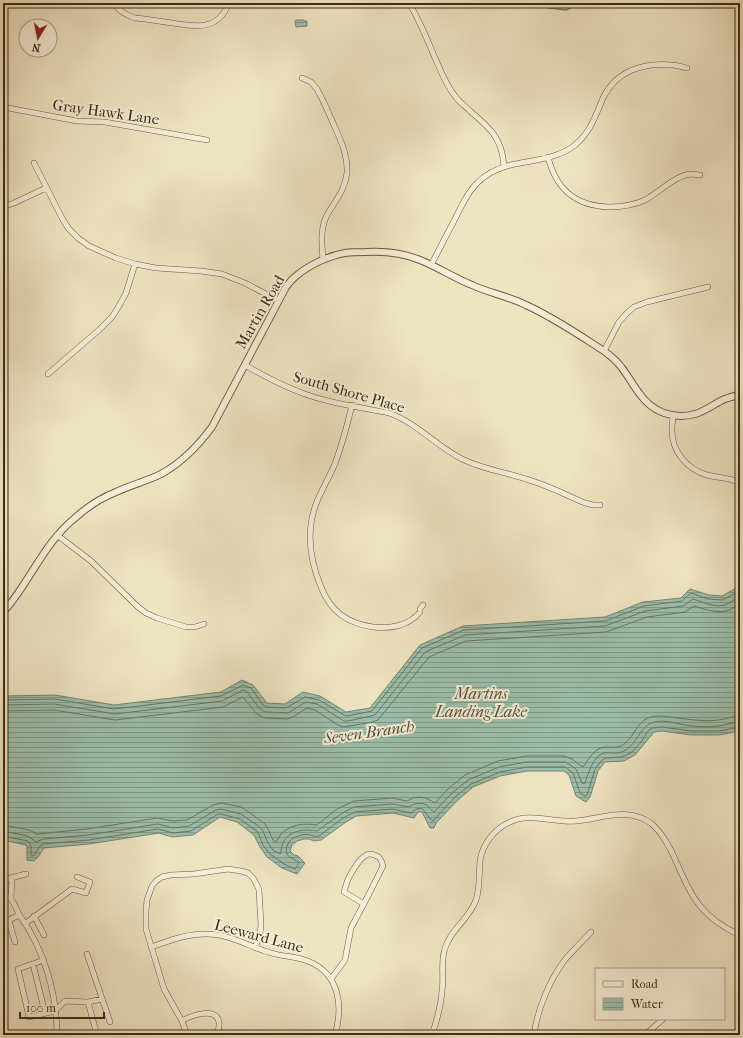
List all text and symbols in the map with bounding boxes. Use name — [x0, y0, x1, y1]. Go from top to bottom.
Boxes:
north arrow — [18, 18, 58, 58]
text: N — [30, 40, 42, 54]
street label: Gray Hawk Lane — [52, 96, 161, 128]
street label: Martin Road — [232, 271, 289, 352]
street label: South Shore Place — [291, 367, 407, 417]
water label: Martins Landing Lake — [434, 684, 528, 721]
water label: Seven Branch — [322, 716, 415, 748]
street label: Leeward Lane — [213, 915, 306, 957]
legend — [595, 968, 725, 1020]
text: Road — [631, 977, 658, 991]
scale bar — [20, 994, 104, 1020]
text: Water — [630, 997, 664, 1011]
text: 100 m — [26, 1001, 56, 1015]

